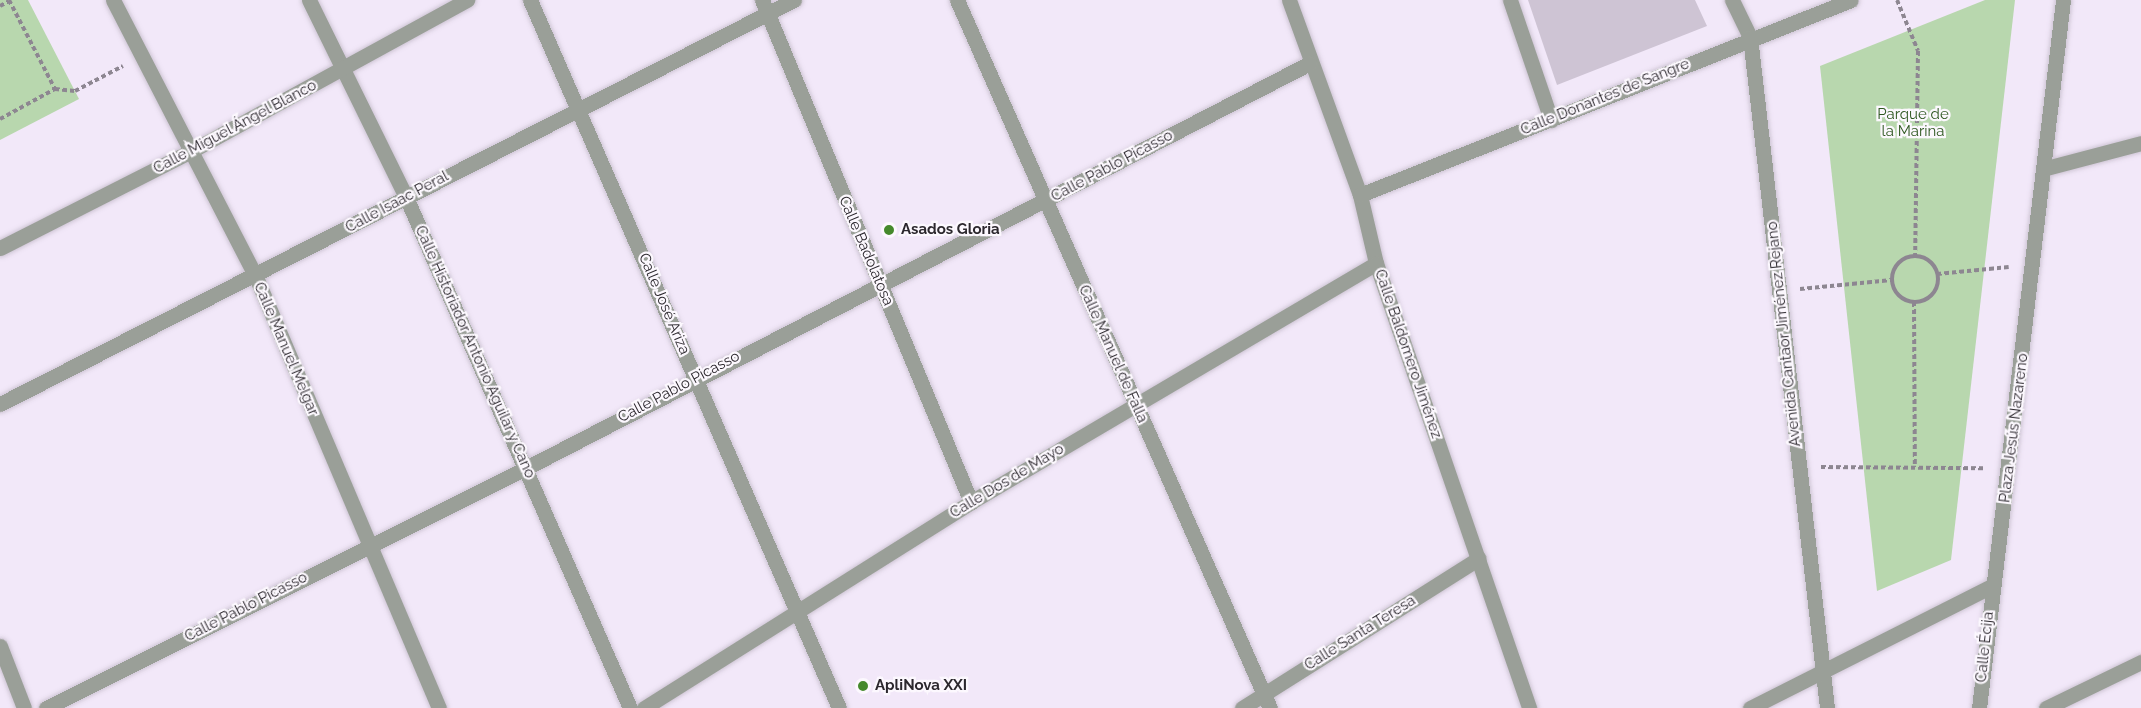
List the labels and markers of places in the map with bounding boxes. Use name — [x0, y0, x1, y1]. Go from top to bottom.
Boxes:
place label: Asados Gloria — [901, 221, 1000, 239]
marker: Asados Gloria — [882, 223, 896, 237]
place label: ApliNova XXI — [875, 677, 967, 695]
marker: ApliNova XXI — [856, 679, 870, 693]

